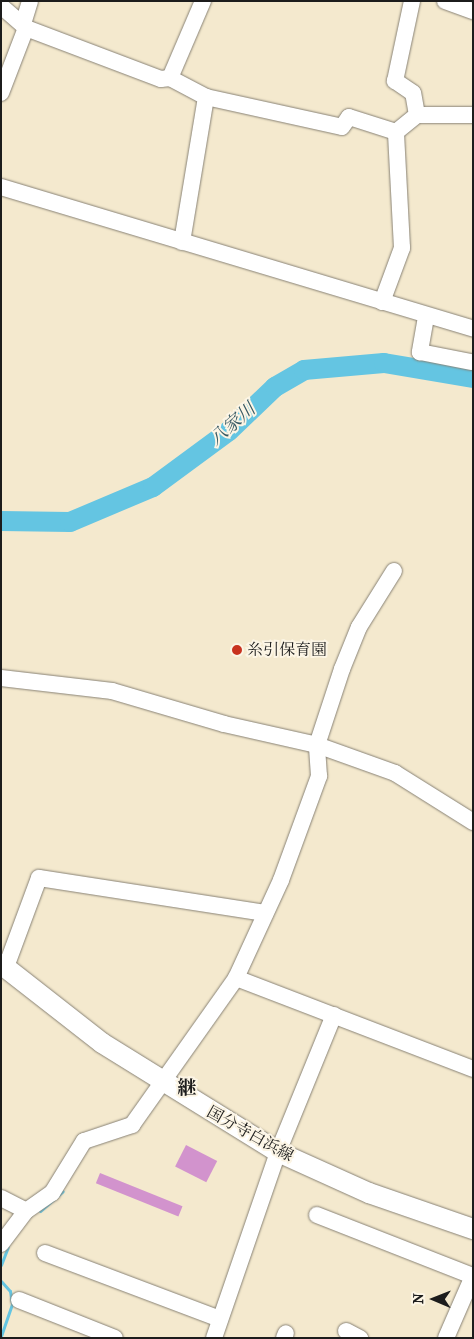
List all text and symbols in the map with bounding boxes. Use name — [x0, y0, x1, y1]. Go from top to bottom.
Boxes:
water label: 八家川 — [206, 399, 260, 451]
place label: 糸引保育園 — [247, 640, 327, 660]
marker: 糸引保育園 — [231, 644, 243, 656]
district label: 継 — [178, 1078, 196, 1100]
street label: 国分寺白浜線 — [203, 1102, 297, 1166]
north arrow — [409, 1274, 459, 1324]
text: N — [410, 1293, 427, 1304]

